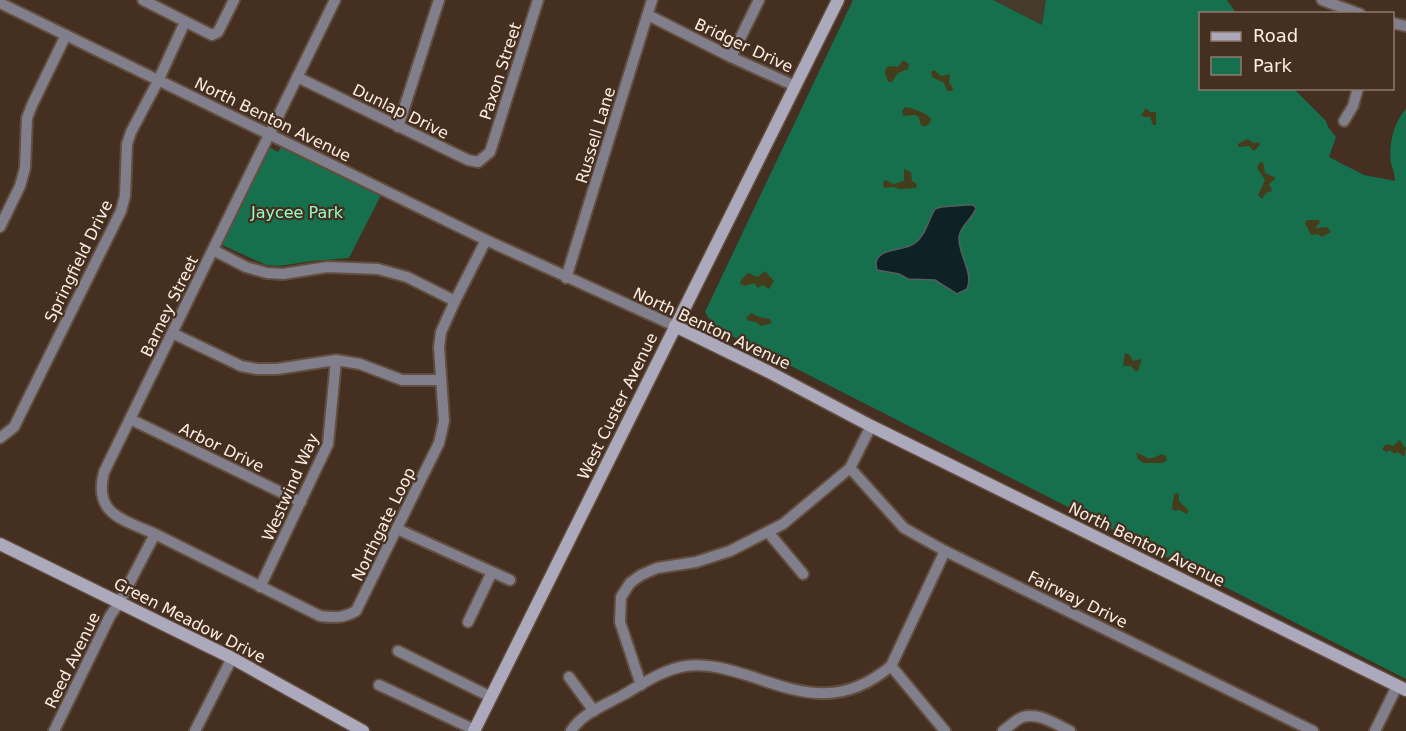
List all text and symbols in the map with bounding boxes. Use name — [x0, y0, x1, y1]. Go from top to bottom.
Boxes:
legend — [1199, 12, 1394, 90]
street label: Bridger Drive — [692, 14, 796, 77]
street label: Paxon Street — [476, 20, 525, 122]
text: Road — [1253, 25, 1298, 46]
text: Park — [1253, 55, 1292, 76]
street label: North Benton Avenue — [192, 73, 354, 166]
street label: Dunlap Drive — [350, 80, 452, 143]
street label: Russell Lane — [572, 85, 619, 186]
street label: Springfield Drive — [41, 197, 116, 326]
park label: Jaycee Park — [250, 203, 344, 222]
street label: Barney Street — [137, 253, 202, 360]
street label: North Benton Avenue — [630, 284, 794, 373]
street label: West Custer Avenue — [574, 330, 661, 483]
street label: Arbor Drive — [176, 419, 267, 476]
street label: Westwind Way — [258, 430, 323, 544]
street label: Northgate Loop — [348, 464, 419, 584]
street label: North Benton Avenue — [1066, 498, 1228, 591]
street label: Fairway Drive — [1025, 567, 1131, 632]
street label: Green Meadow Drive — [111, 574, 269, 667]
street label: Reed Avenue — [41, 609, 104, 711]

